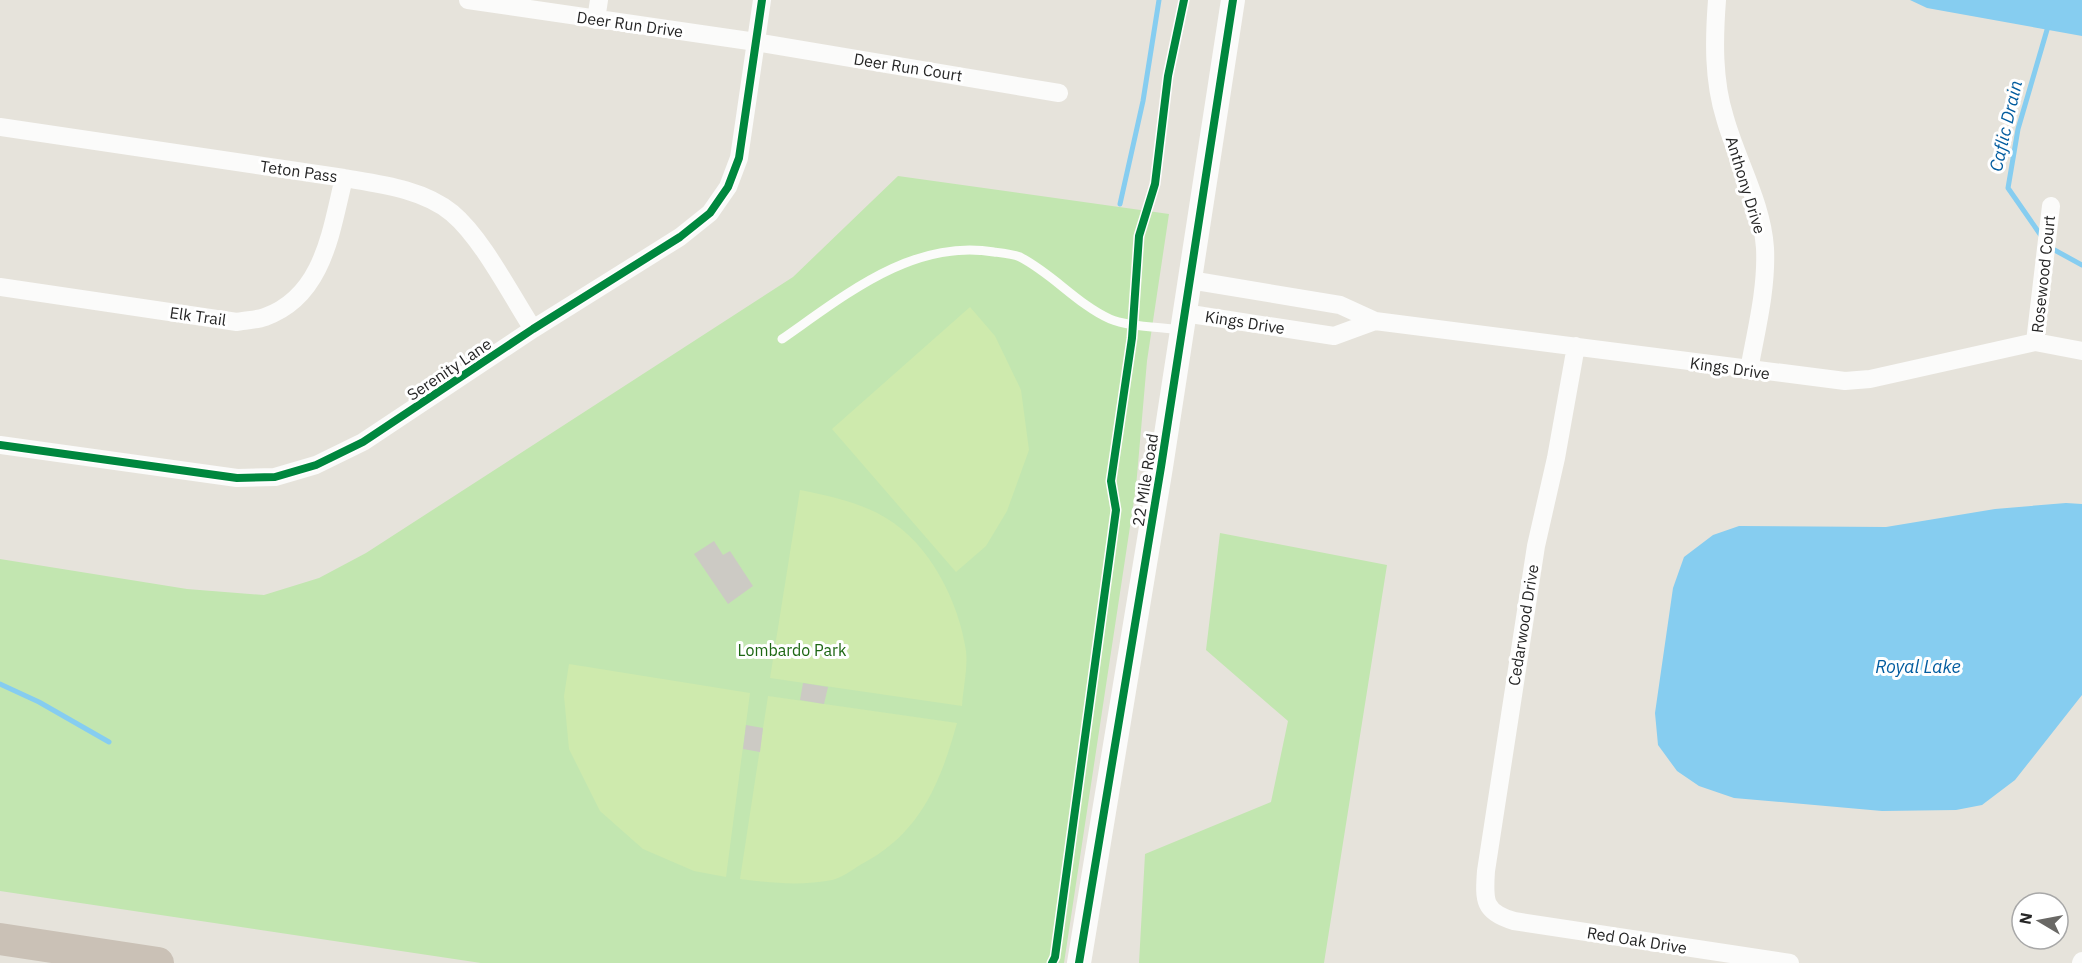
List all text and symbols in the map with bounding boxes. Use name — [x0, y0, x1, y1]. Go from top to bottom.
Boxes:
street label: Deer Run Drive — [575, 7, 685, 41]
street label: Deer Run Court — [852, 49, 964, 85]
water label: Caflic Drain — [1984, 78, 2027, 174]
street label: Anthony Drive — [1722, 134, 1770, 236]
street label: Teton Pass — [259, 156, 339, 186]
street label: Rosewood Court — [2027, 214, 2059, 334]
street label: Elk Trail — [168, 302, 228, 330]
street label: Kings Drive — [1204, 306, 1286, 338]
street label: Serenity Lane — [403, 333, 495, 405]
street label: Kings Drive — [1689, 353, 1771, 384]
street label: 22 Mile Road — [1128, 432, 1162, 528]
street label: Cedarwood Drive — [1504, 563, 1543, 687]
park label: Lombardo Park — [738, 640, 847, 660]
water label: Royal Lake — [1875, 655, 1961, 678]
north arrow — [2010, 891, 2070, 951]
text: N — [2014, 911, 2036, 926]
street label: Red Oak Drive — [1586, 922, 1689, 958]

